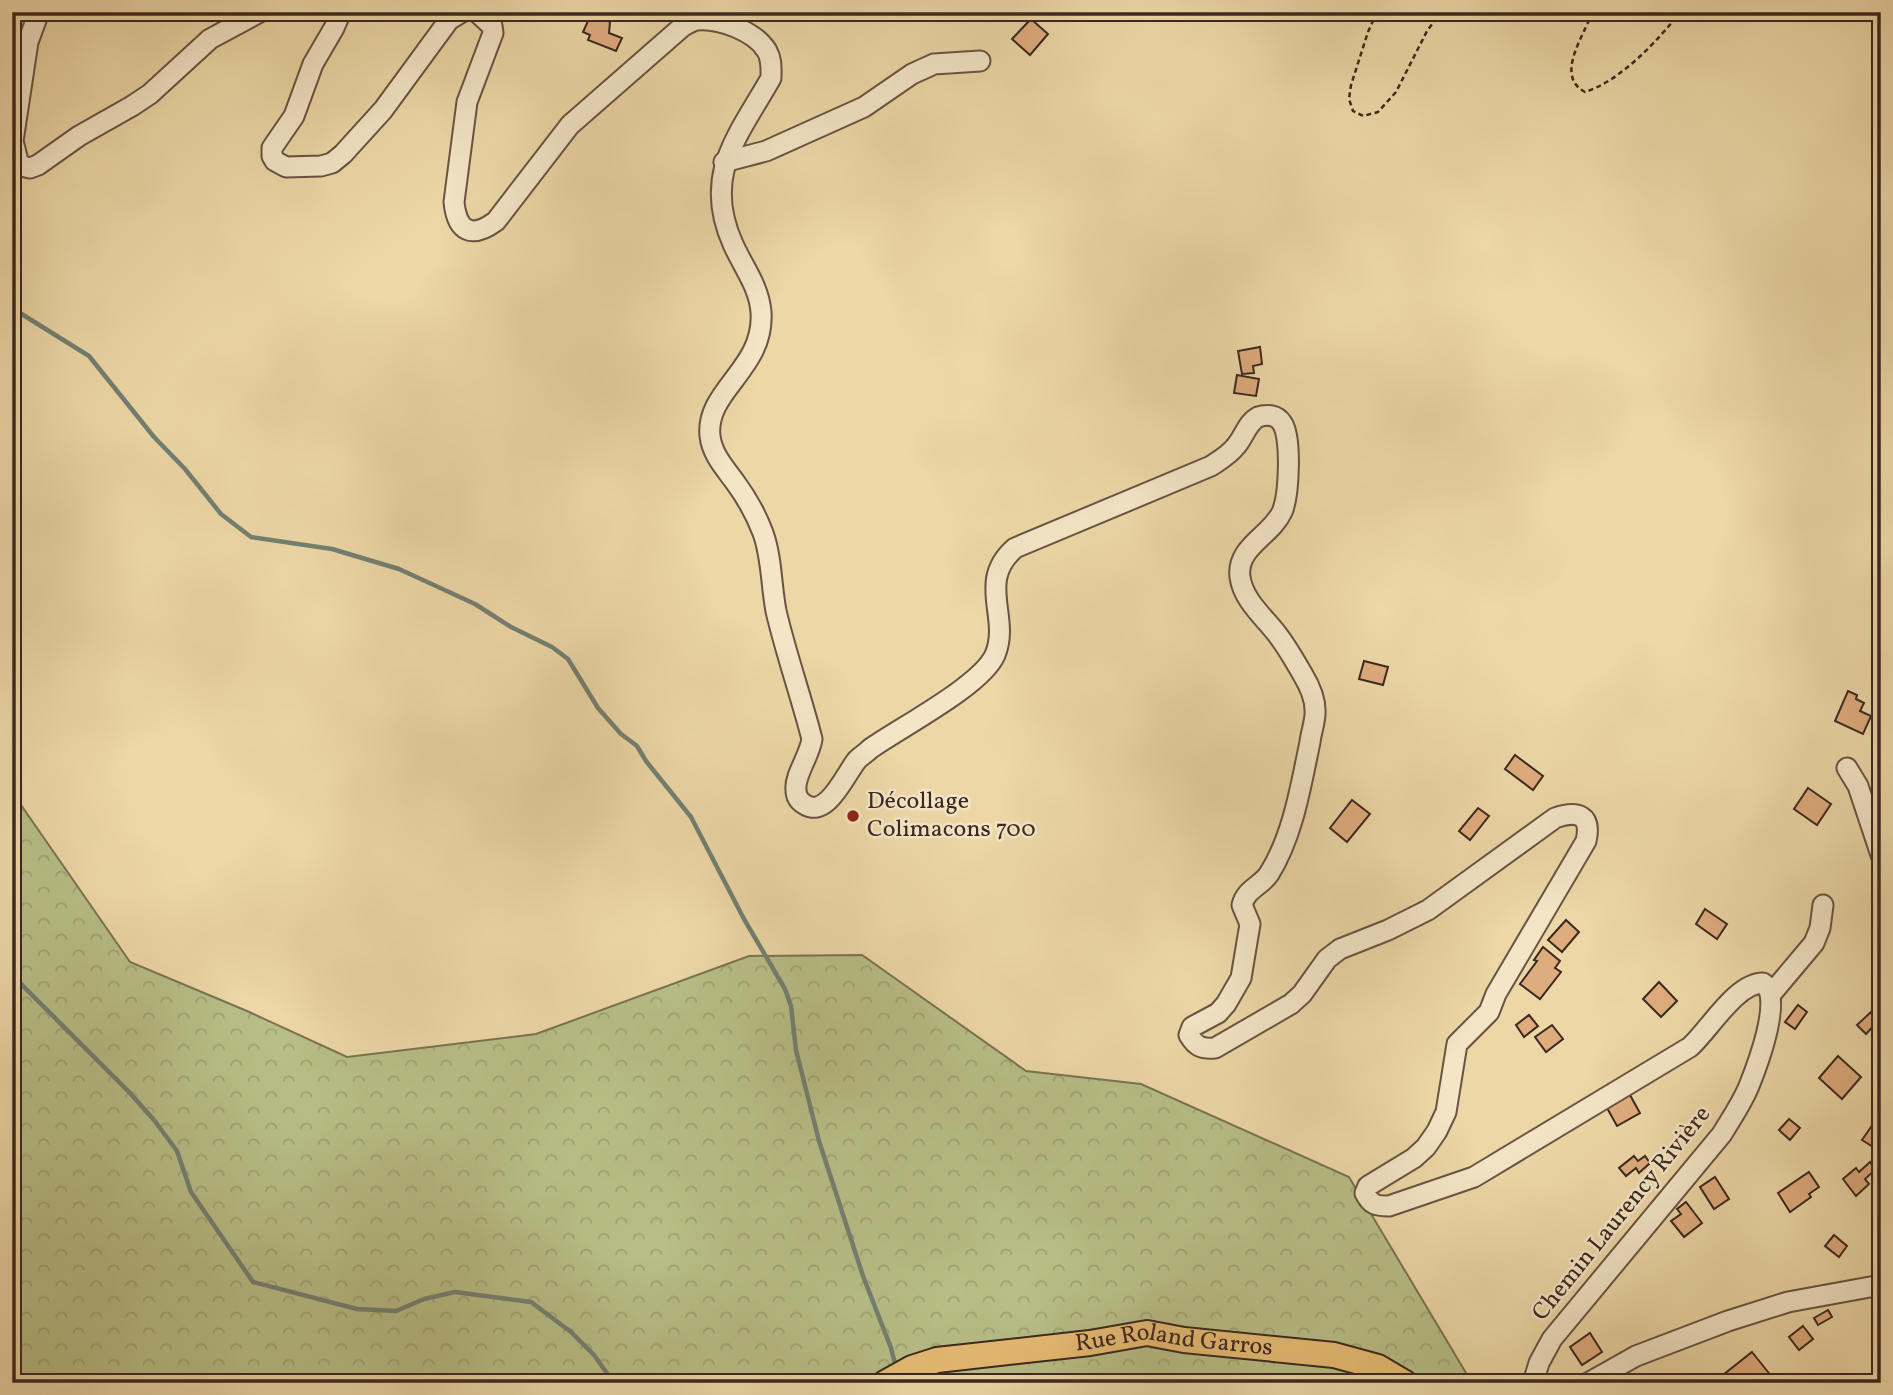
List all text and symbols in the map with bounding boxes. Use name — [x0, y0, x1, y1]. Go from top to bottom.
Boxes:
place label: Décollage Colimacons 700 — [867, 785, 1036, 847]
marker: Décollage Colimacons 700 — [845, 808, 861, 824]
street label: Chemin Laurency Rivière — [1525, 1099, 1719, 1329]
street label: Rue Roland Garros — [1074, 1316, 1274, 1366]

